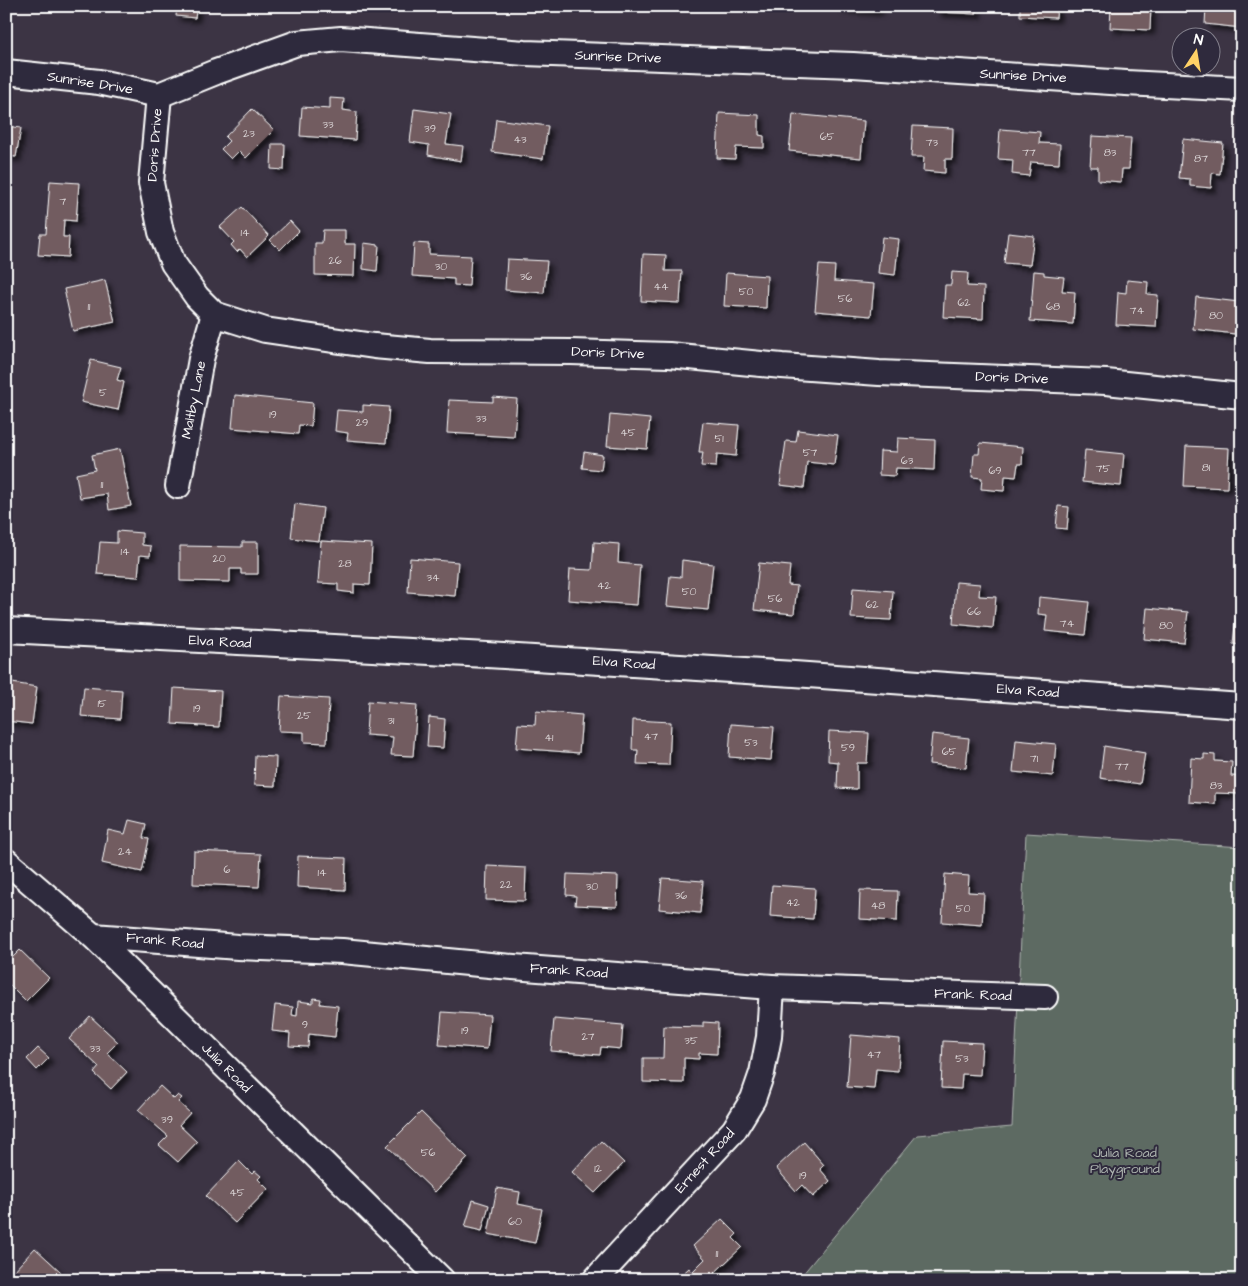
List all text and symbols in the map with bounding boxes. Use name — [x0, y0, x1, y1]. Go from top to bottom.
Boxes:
north arrow — [1170, 28, 1220, 78]
text: N — [1192, 30, 1205, 51]
street label: Sunrise Drive — [574, 45, 662, 69]
street label: Sunrise Drive — [979, 64, 1067, 88]
street label: Sunrise Drive — [46, 66, 135, 100]
street label: Doris Drive — [142, 107, 168, 182]
house number: 33 — [322, 117, 334, 132]
house number: 39 — [424, 121, 436, 136]
house number: 23 — [243, 126, 255, 141]
house number: 65 — [820, 129, 835, 144]
house number: 43 — [513, 132, 527, 147]
house number: 73 — [926, 135, 939, 150]
house number: 77 — [1022, 145, 1036, 160]
house number: 83 — [1104, 145, 1117, 160]
house number: 87 — [1194, 151, 1208, 166]
house number: 7 — [60, 194, 67, 209]
house number: 14 — [241, 225, 250, 240]
house number: 26 — [328, 253, 342, 268]
house number: 30 — [435, 259, 447, 274]
house number: 36 — [520, 269, 532, 284]
house number: 44 — [654, 279, 669, 294]
house number: 50 — [739, 284, 753, 299]
house number: 56 — [838, 291, 852, 306]
house number: 62 — [957, 295, 971, 310]
house number: 11 — [88, 299, 91, 314]
house number: 68 — [1046, 299, 1060, 314]
house number: 74 — [1130, 303, 1145, 318]
house number: 80 — [1209, 308, 1223, 323]
street label: Doris Drive — [571, 342, 645, 364]
street label: Maltby Lane — [177, 359, 211, 441]
street label: Doris Drive — [975, 367, 1049, 389]
house number: 5 — [99, 385, 107, 400]
house number: 19 — [269, 407, 277, 422]
house number: 33 — [475, 411, 487, 426]
house number: 29 — [356, 415, 368, 430]
house number: 45 — [620, 425, 636, 440]
house number: 51 — [714, 431, 724, 446]
house number: 57 — [803, 445, 818, 460]
house number: 63 — [901, 453, 914, 468]
house number: 81 — [1202, 460, 1211, 475]
house number: 75 — [1096, 461, 1110, 476]
house number: 69 — [988, 463, 1002, 478]
house number: 11 — [101, 477, 104, 492]
house number: 14 — [121, 544, 130, 559]
house number: 20 — [212, 551, 226, 566]
house number: 28 — [338, 556, 352, 571]
house number: 34 — [426, 570, 440, 585]
house number: 42 — [597, 578, 612, 593]
house number: 50 — [682, 584, 696, 599]
house number: 56 — [768, 591, 782, 606]
house number: 62 — [865, 597, 879, 612]
house number: 66 — [967, 604, 981, 619]
house number: 74 — [1060, 616, 1075, 631]
house number: 80 — [1159, 618, 1173, 633]
street label: Elva Road — [188, 630, 252, 654]
street label: Elva Road — [592, 651, 656, 675]
street label: Elva Road — [996, 679, 1060, 703]
house number: 15 — [97, 696, 107, 711]
house number: 19 — [193, 701, 201, 716]
house number: 25 — [297, 708, 311, 723]
house number: 31 — [387, 713, 395, 728]
house number: 47 — [644, 729, 658, 744]
house number: 41 — [545, 730, 554, 745]
house number: 53 — [744, 735, 758, 750]
house number: 59 — [841, 740, 855, 755]
house number: 65 — [942, 744, 957, 759]
house number: 71 — [1030, 751, 1039, 766]
house number: 77 — [1115, 759, 1129, 774]
house number: 83 — [1210, 778, 1223, 793]
house number: 24 — [118, 844, 132, 859]
house number: 6 — [224, 862, 231, 877]
house number: 14 — [318, 865, 327, 880]
house number: 22 — [500, 877, 513, 892]
house number: 30 — [586, 879, 598, 894]
house number: 36 — [675, 888, 687, 903]
house number: 42 — [786, 895, 801, 910]
house number: 48 — [871, 898, 885, 913]
house number: 50 — [956, 901, 970, 916]
street label: Frank Road — [125, 928, 205, 954]
street label: Frank Road — [529, 958, 609, 984]
street label: Frank Road — [934, 984, 1012, 1006]
house number: 9 — [302, 1017, 308, 1032]
house number: 19 — [461, 1023, 469, 1038]
house number: 27 — [581, 1029, 595, 1044]
house number: 35 — [684, 1033, 698, 1048]
street label: Julia Road — [196, 1038, 256, 1098]
house number: 33 — [89, 1041, 101, 1056]
house number: 47 — [867, 1047, 881, 1062]
house number: 53 — [955, 1051, 969, 1066]
house number: 39 — [161, 1112, 173, 1127]
street label: Ernest Road — [670, 1124, 740, 1198]
park label: Julia Road Playground — [1090, 1143, 1160, 1179]
house number: 56 — [421, 1145, 435, 1160]
house number: 12 — [594, 1161, 603, 1176]
house number: 19 — [799, 1168, 807, 1183]
house number: 45 — [229, 1185, 245, 1200]
house number: 60 — [508, 1214, 522, 1229]
house number: 11 — [716, 1246, 719, 1261]

